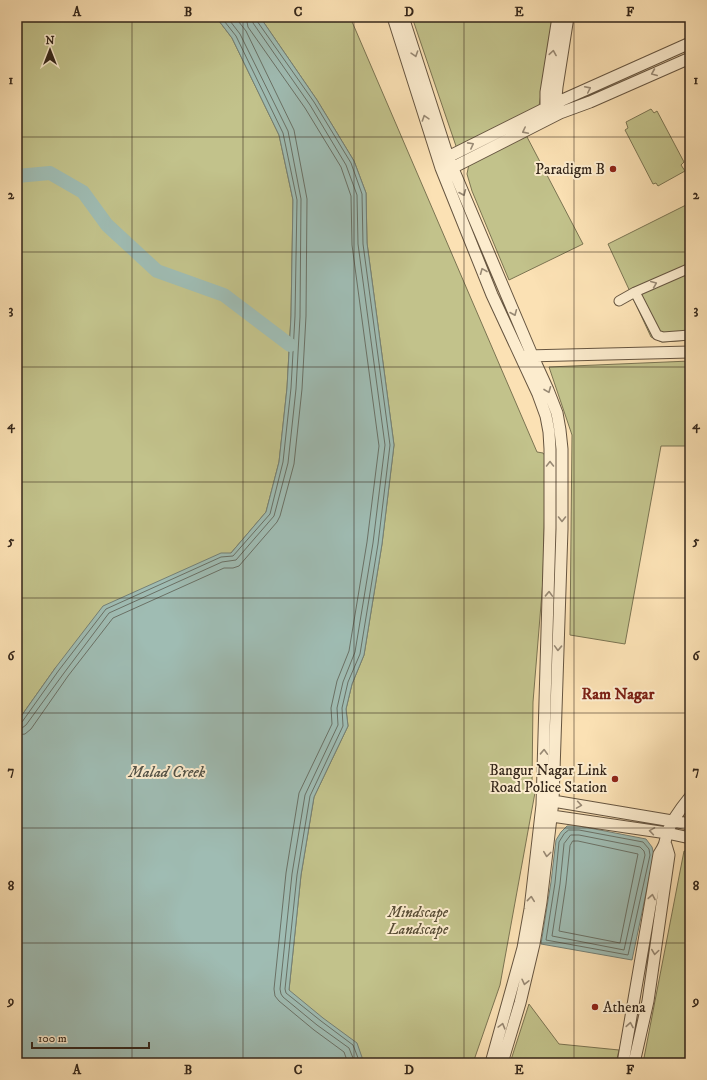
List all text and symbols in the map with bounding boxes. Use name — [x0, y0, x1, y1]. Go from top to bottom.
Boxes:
text: A — [72, 4, 82, 20]
text: B — [184, 4, 192, 20]
text: C — [294, 4, 303, 20]
text: D — [404, 4, 414, 20]
text: E — [514, 4, 524, 20]
text: F — [626, 4, 635, 20]
north arrow — [30, 30, 70, 70]
text: N — [45, 34, 55, 48]
one-way arrow — [410, 50, 419, 57]
one-way arrow — [548, 50, 557, 56]
one-way arrow — [651, 68, 659, 76]
text: 1 — [9, 72, 14, 88]
text: 1 — [694, 72, 699, 88]
one-way arrow — [584, 86, 592, 94]
one-way arrow — [421, 114, 429, 121]
one-way arrow — [521, 126, 529, 133]
one-way arrow — [467, 142, 474, 150]
place label: Paradigm B — [535, 160, 605, 179]
marker: Paradigm B — [608, 164, 618, 174]
text: 2 — [8, 187, 15, 203]
text: 2 — [693, 187, 700, 203]
one-way arrow — [458, 189, 466, 197]
one-way arrow — [480, 267, 488, 275]
one-way arrow — [649, 281, 657, 289]
text: 3 — [9, 302, 14, 318]
text: 3 — [694, 302, 699, 318]
one-way arrow — [509, 308, 517, 316]
one-way arrow — [544, 387, 552, 394]
text: 4 — [6, 417, 15, 434]
text: 4 — [691, 417, 700, 434]
one-way arrow — [546, 461, 554, 467]
one-way arrow — [558, 516, 566, 522]
text: 5 — [7, 533, 15, 549]
text: 5 — [692, 533, 700, 549]
one-way arrow — [544, 591, 553, 597]
one-way arrow — [554, 645, 562, 651]
text: 6 — [8, 648, 16, 664]
text: 6 — [693, 648, 701, 664]
district label: Ram Nagar — [582, 684, 656, 704]
one-way arrow — [540, 749, 548, 755]
place label: Bangur Nagar Link Road Police Station — [489, 761, 608, 797]
water label: Malad Creek — [128, 762, 206, 782]
text: 7 — [8, 763, 15, 779]
text: 7 — [693, 763, 700, 779]
marker: Bangur Nagar Link Road Police Station — [610, 774, 620, 784]
one-way arrow — [576, 800, 583, 809]
one-way arrow — [649, 827, 655, 836]
one-way arrow — [543, 851, 552, 858]
text: 8 — [8, 878, 15, 894]
text: 8 — [693, 878, 700, 894]
one-way arrow — [647, 893, 656, 900]
one-way arrow — [526, 896, 535, 902]
park label: Mindscape Landscape — [387, 903, 449, 939]
one-way arrow — [651, 949, 660, 955]
one-way arrow — [521, 979, 529, 986]
text: 9 — [7, 993, 14, 1009]
text: 9 — [692, 993, 699, 1009]
place label: Athena — [603, 998, 646, 1017]
marker: Athena — [590, 1002, 600, 1012]
one-way arrow — [625, 1021, 633, 1028]
one-way arrow — [497, 1022, 506, 1029]
scale bar — [32, 1024, 149, 1050]
text: 100 m — [38, 1031, 67, 1046]
text: A — [72, 1062, 82, 1078]
text: B — [184, 1062, 192, 1078]
text: C — [294, 1062, 303, 1078]
text: D — [404, 1062, 414, 1078]
text: E — [514, 1062, 524, 1078]
text: F — [626, 1062, 635, 1078]

